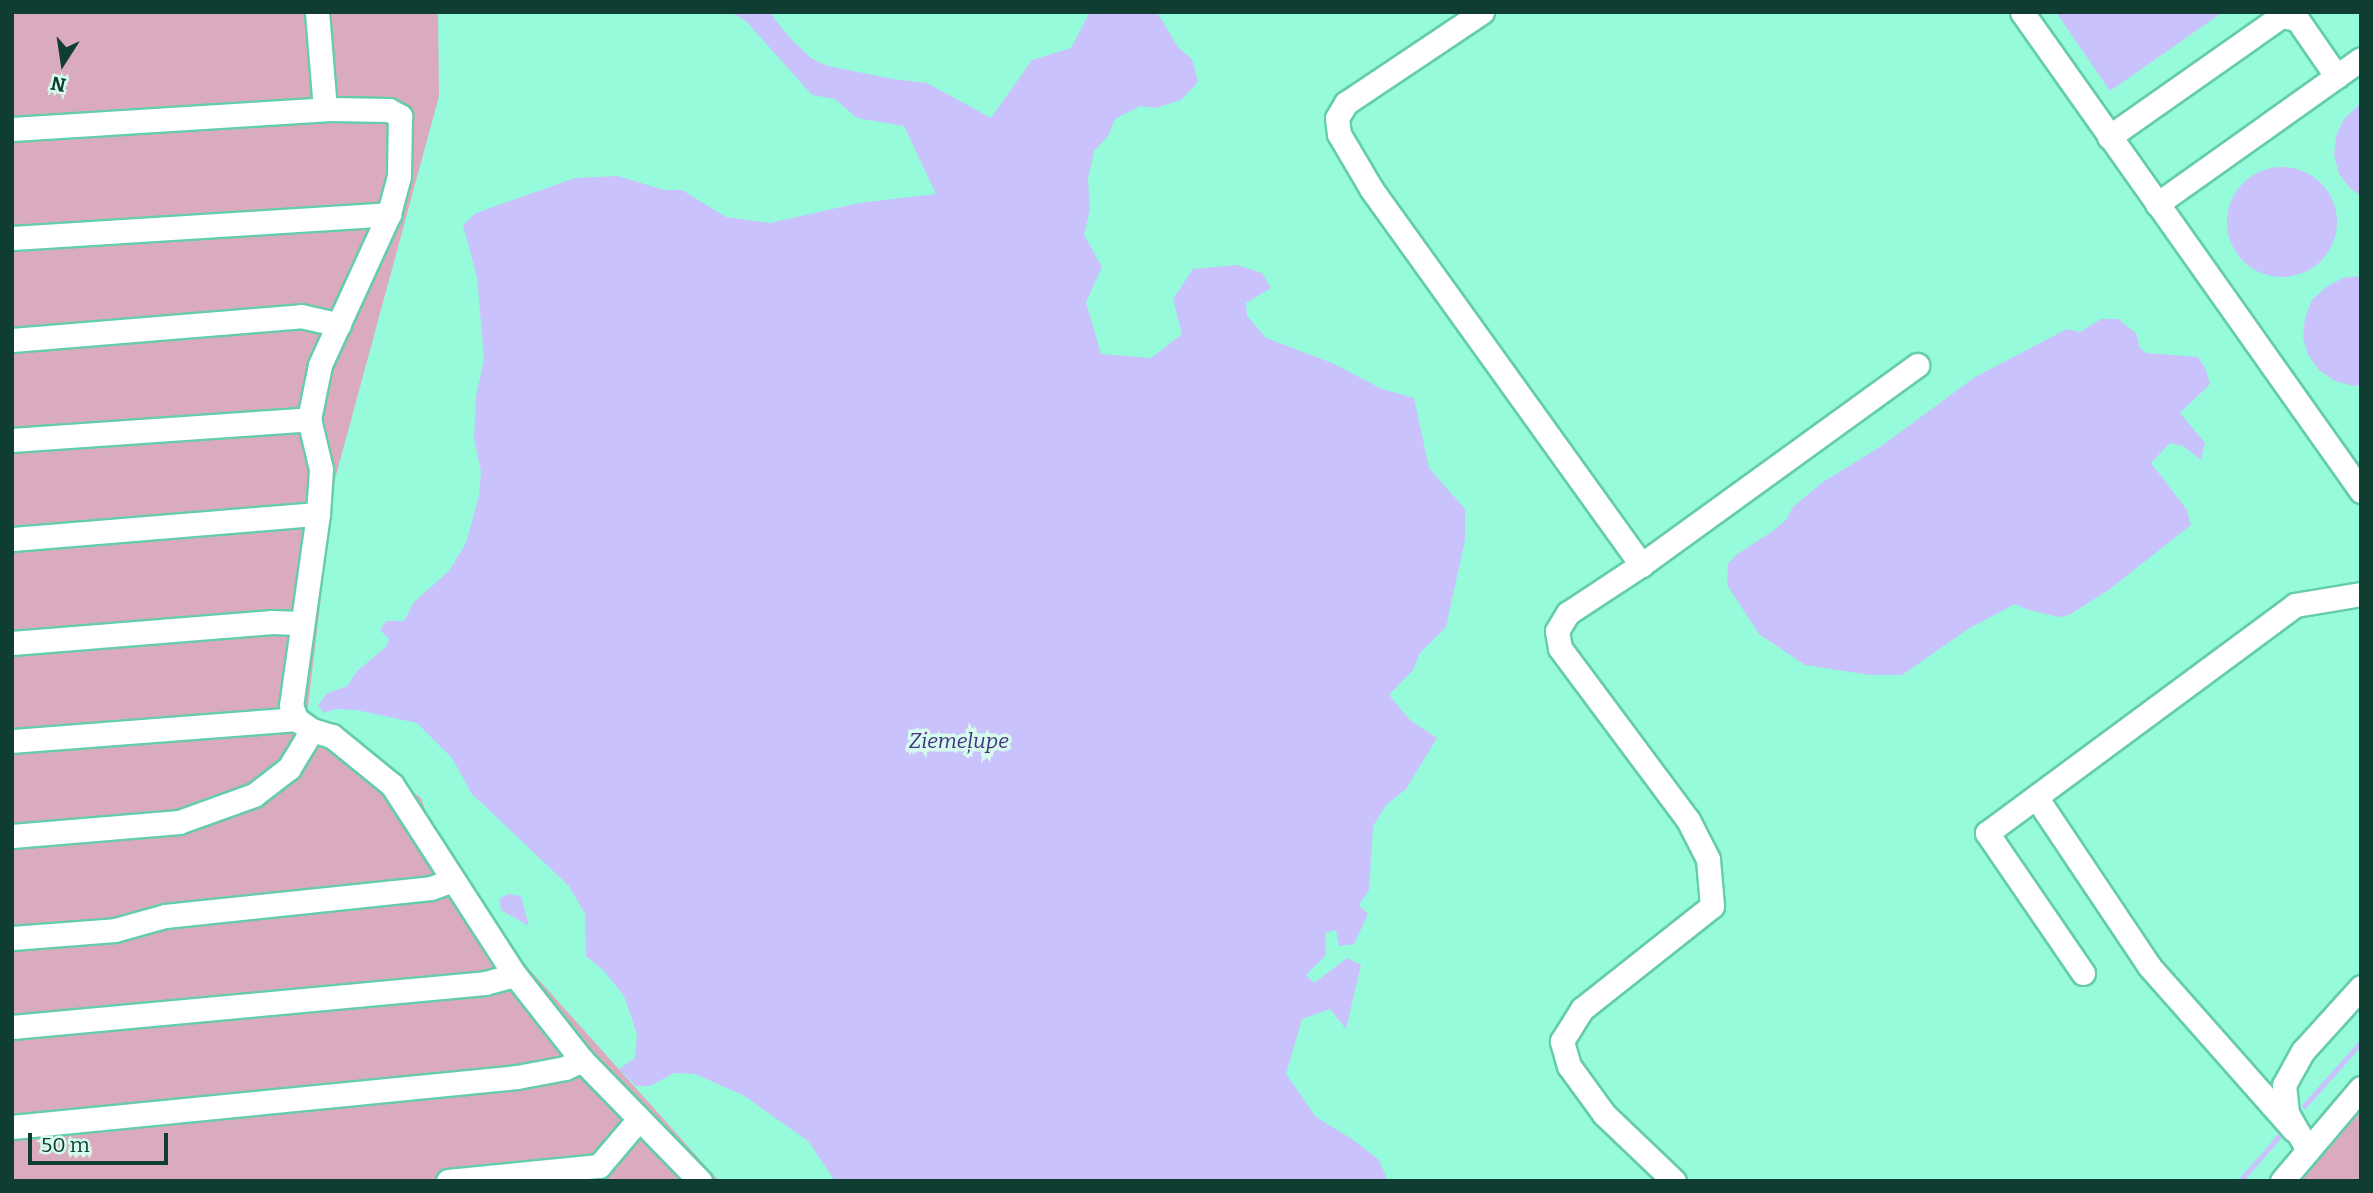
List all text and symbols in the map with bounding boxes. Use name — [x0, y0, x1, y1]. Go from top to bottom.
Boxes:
north arrow — [28, 28, 98, 98]
text: N — [49, 71, 68, 97]
water label: Ziemeļupe — [909, 728, 1009, 754]
scale bar — [32, 1120, 172, 1164]
text: 50 m — [41, 1132, 90, 1158]

